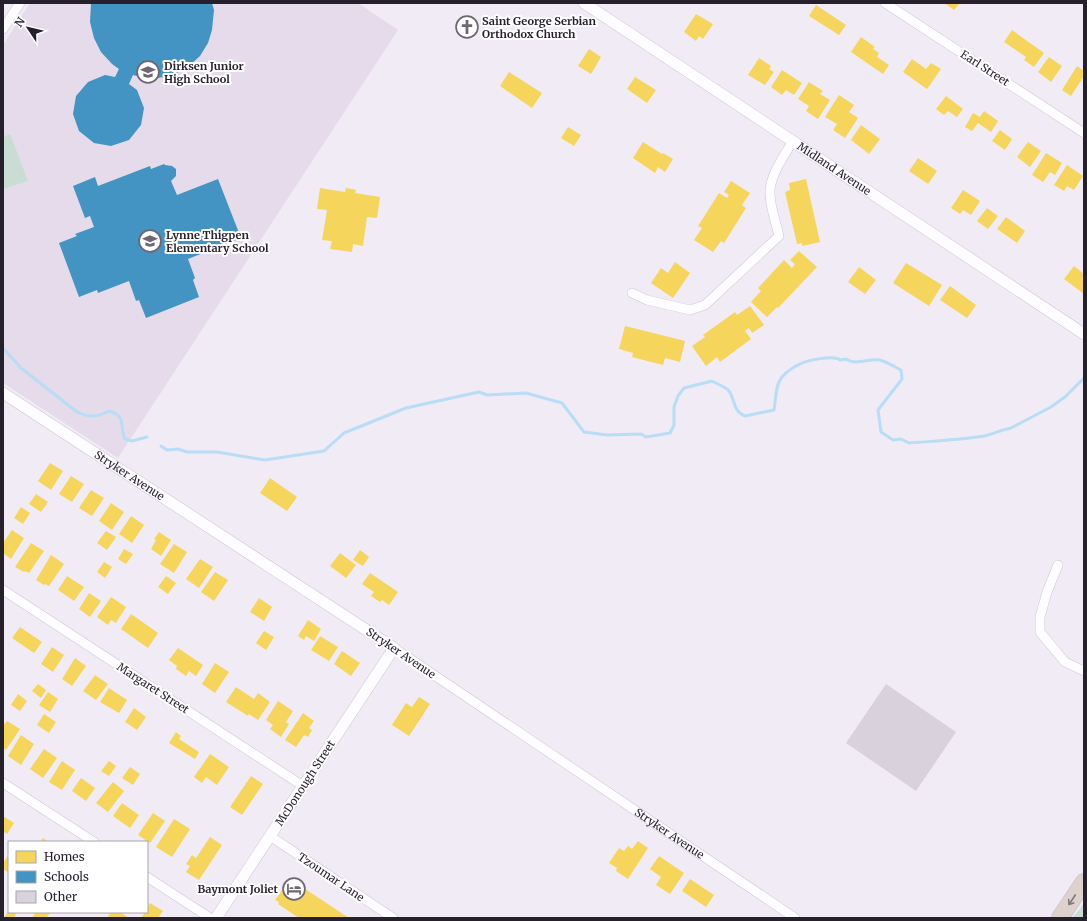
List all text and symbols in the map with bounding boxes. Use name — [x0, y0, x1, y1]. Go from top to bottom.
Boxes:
north arrow — [8, 8, 48, 48]
text: N — [12, 14, 28, 30]
church icon: Saint George Serbian Orthodox Church — [454, 14, 480, 40]
place label: Saint George Serbian Orthodox Church — [482, 14, 596, 41]
street label: Earl Street — [958, 47, 1013, 89]
school or university icon: Dirksen Junior High School — [135, 59, 161, 85]
place label: Dirksen Junior High School — [164, 59, 244, 86]
street label: Midland Avenue — [795, 139, 874, 198]
school or university icon: Lynne Thigpen Elementary School — [137, 228, 163, 254]
place label: Lynne Thigpen Elementary School — [166, 228, 269, 255]
street label: Stryker Avenue — [92, 448, 167, 504]
street label: Stryker Avenue — [364, 625, 439, 682]
street label: Margaret Street — [114, 660, 192, 717]
street label: McDonough Street — [272, 737, 338, 828]
street label: Stryker Avenue — [632, 805, 707, 862]
legend — [8, 841, 148, 913]
text: Homes — [44, 849, 85, 864]
street label: Tzoumar Lane — [295, 850, 367, 905]
text: Schools — [44, 869, 89, 884]
hotel icon: Baymont Joliet — [281, 876, 307, 902]
place label: Baymont Joliet — [197, 882, 279, 896]
text: Other — [44, 889, 78, 904]
one-way arrow — [1068, 894, 1076, 905]

